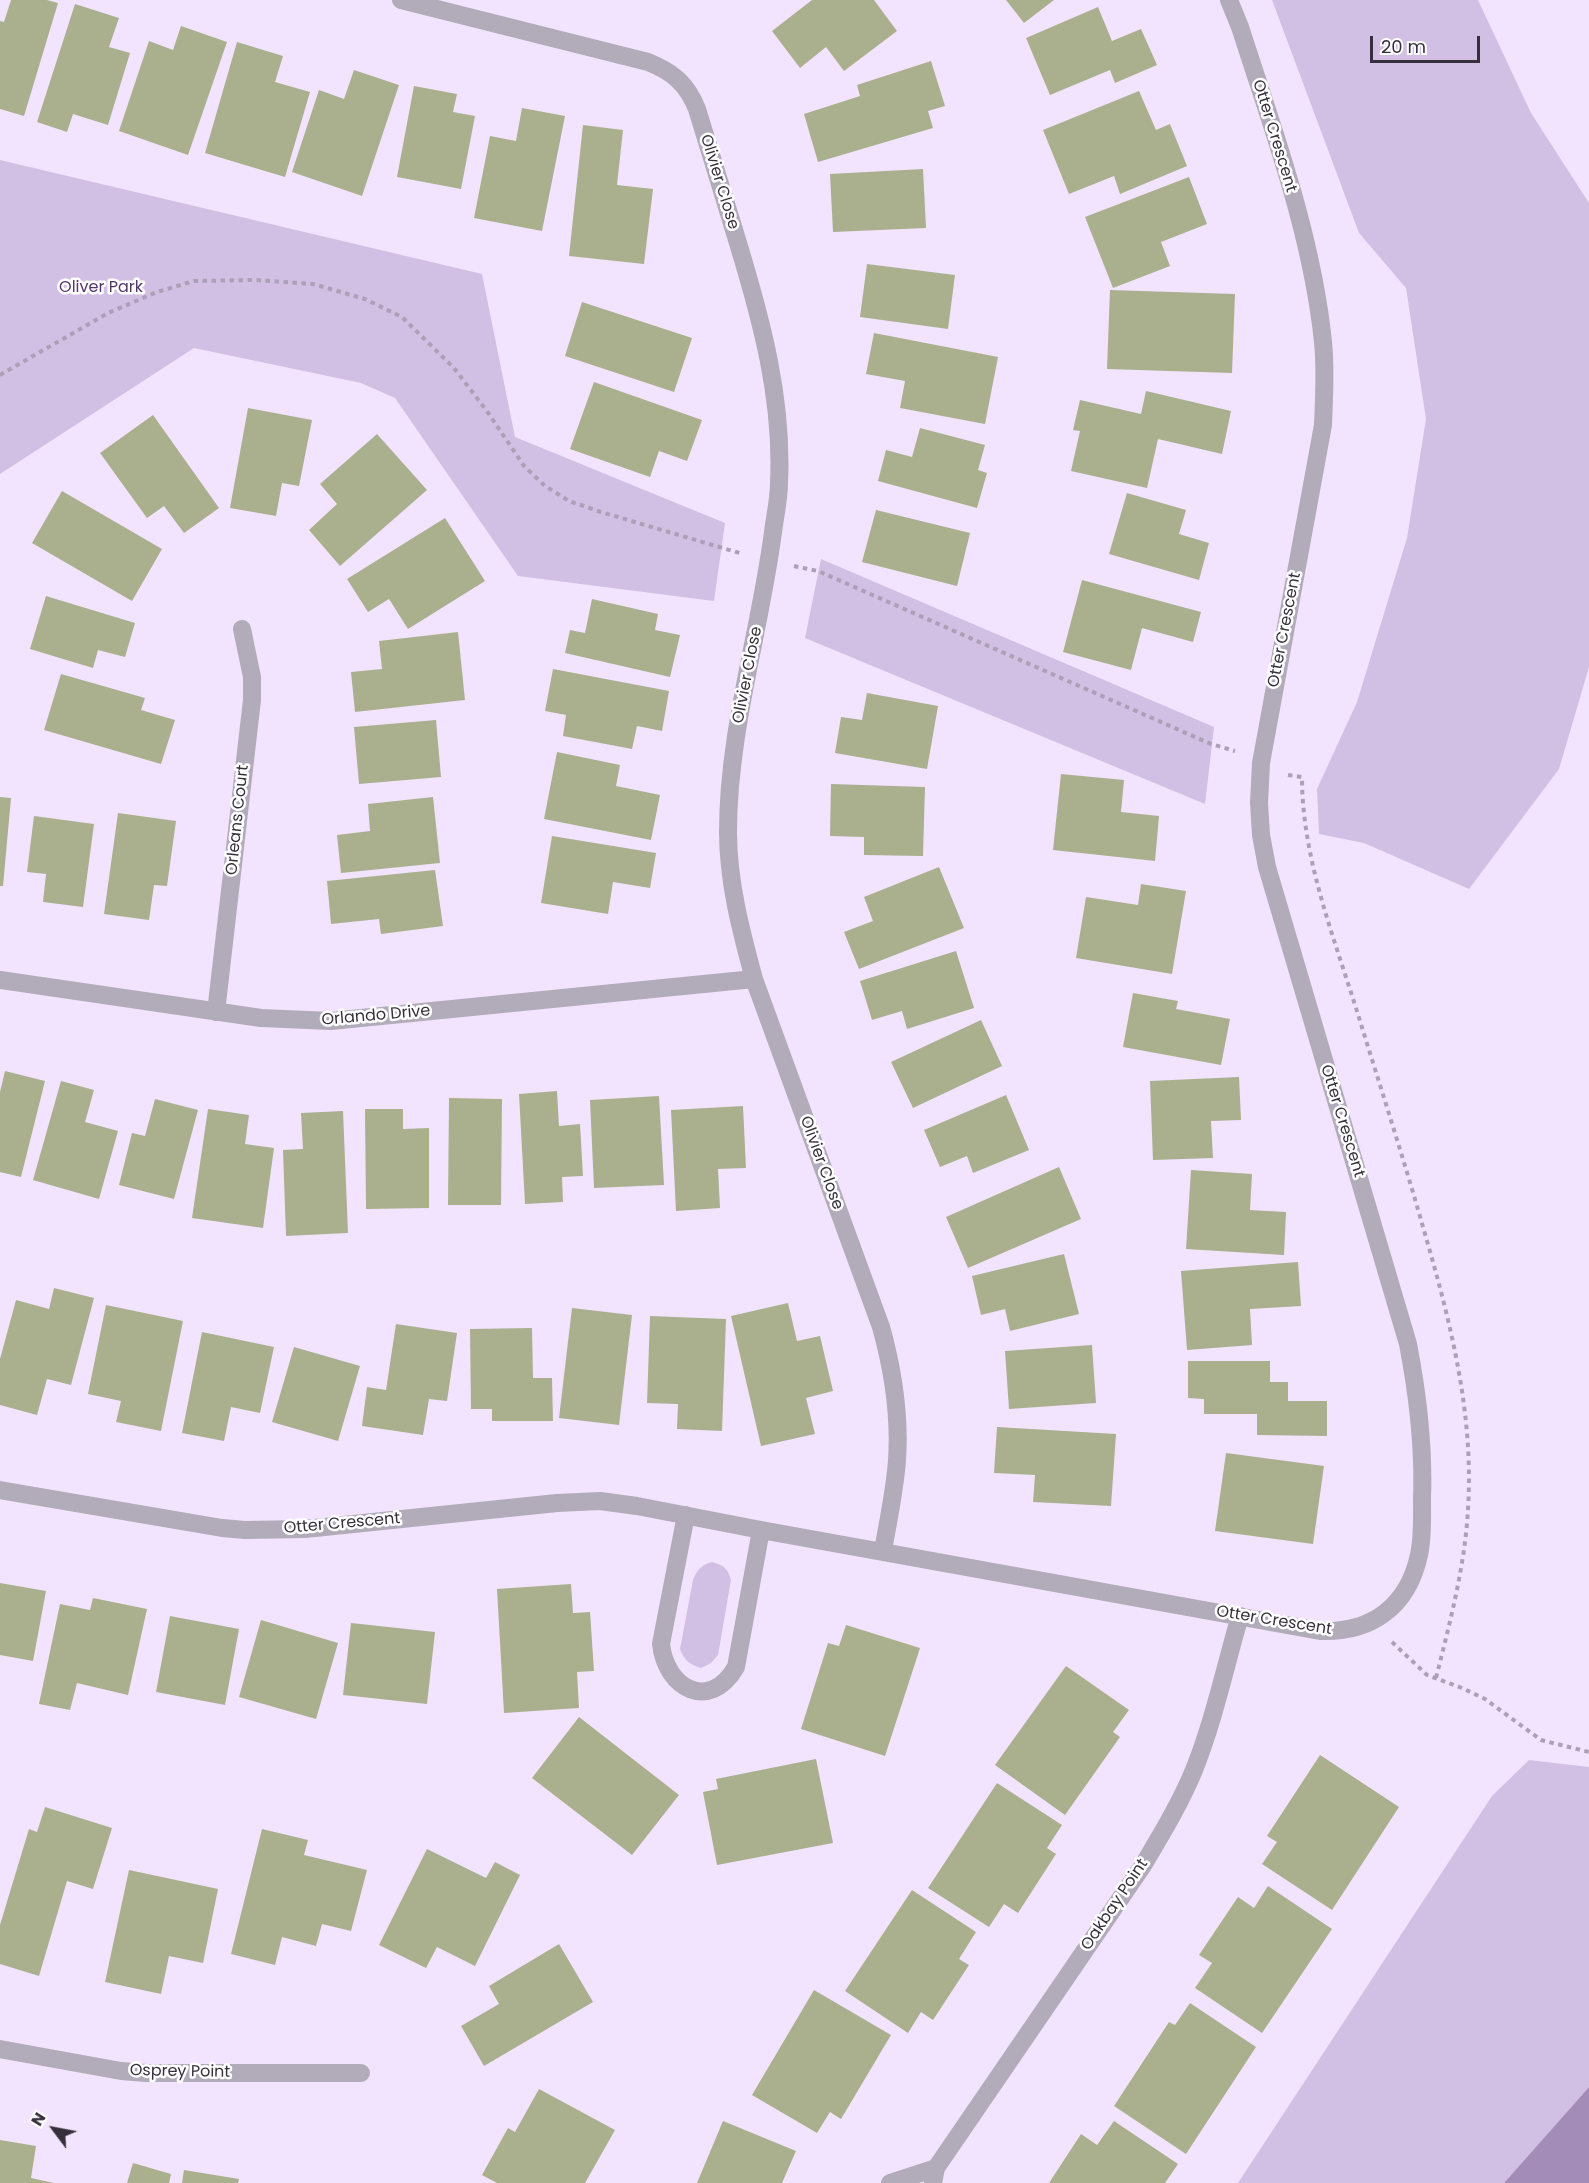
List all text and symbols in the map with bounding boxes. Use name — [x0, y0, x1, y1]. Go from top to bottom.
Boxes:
scale bar — [1373, 24, 1482, 62]
text: 20 m — [1381, 34, 1426, 59]
street label: Otter Crescent — [1248, 77, 1300, 195]
street label: Olivier Close — [695, 132, 743, 232]
park label: Oliver Park — [59, 278, 143, 298]
street label: Otter Crescent — [1264, 571, 1306, 689]
street label: Olivier Close — [729, 625, 767, 725]
street label: Orleans Court — [223, 764, 253, 876]
street label: Orlando Drive — [321, 1002, 431, 1030]
street label: Otter Crescent — [1316, 1062, 1368, 1180]
street label: Olivier Close — [795, 1114, 847, 1212]
street label: Otter Crescent — [283, 1509, 401, 1539]
street label: Otter Crescent — [1215, 1602, 1333, 1640]
street label: Oakbay Point — [1077, 1856, 1153, 1954]
street label: Osprey Point — [130, 2062, 230, 2082]
north arrow — [24, 2099, 84, 2159]
text: N — [25, 2108, 51, 2130]

